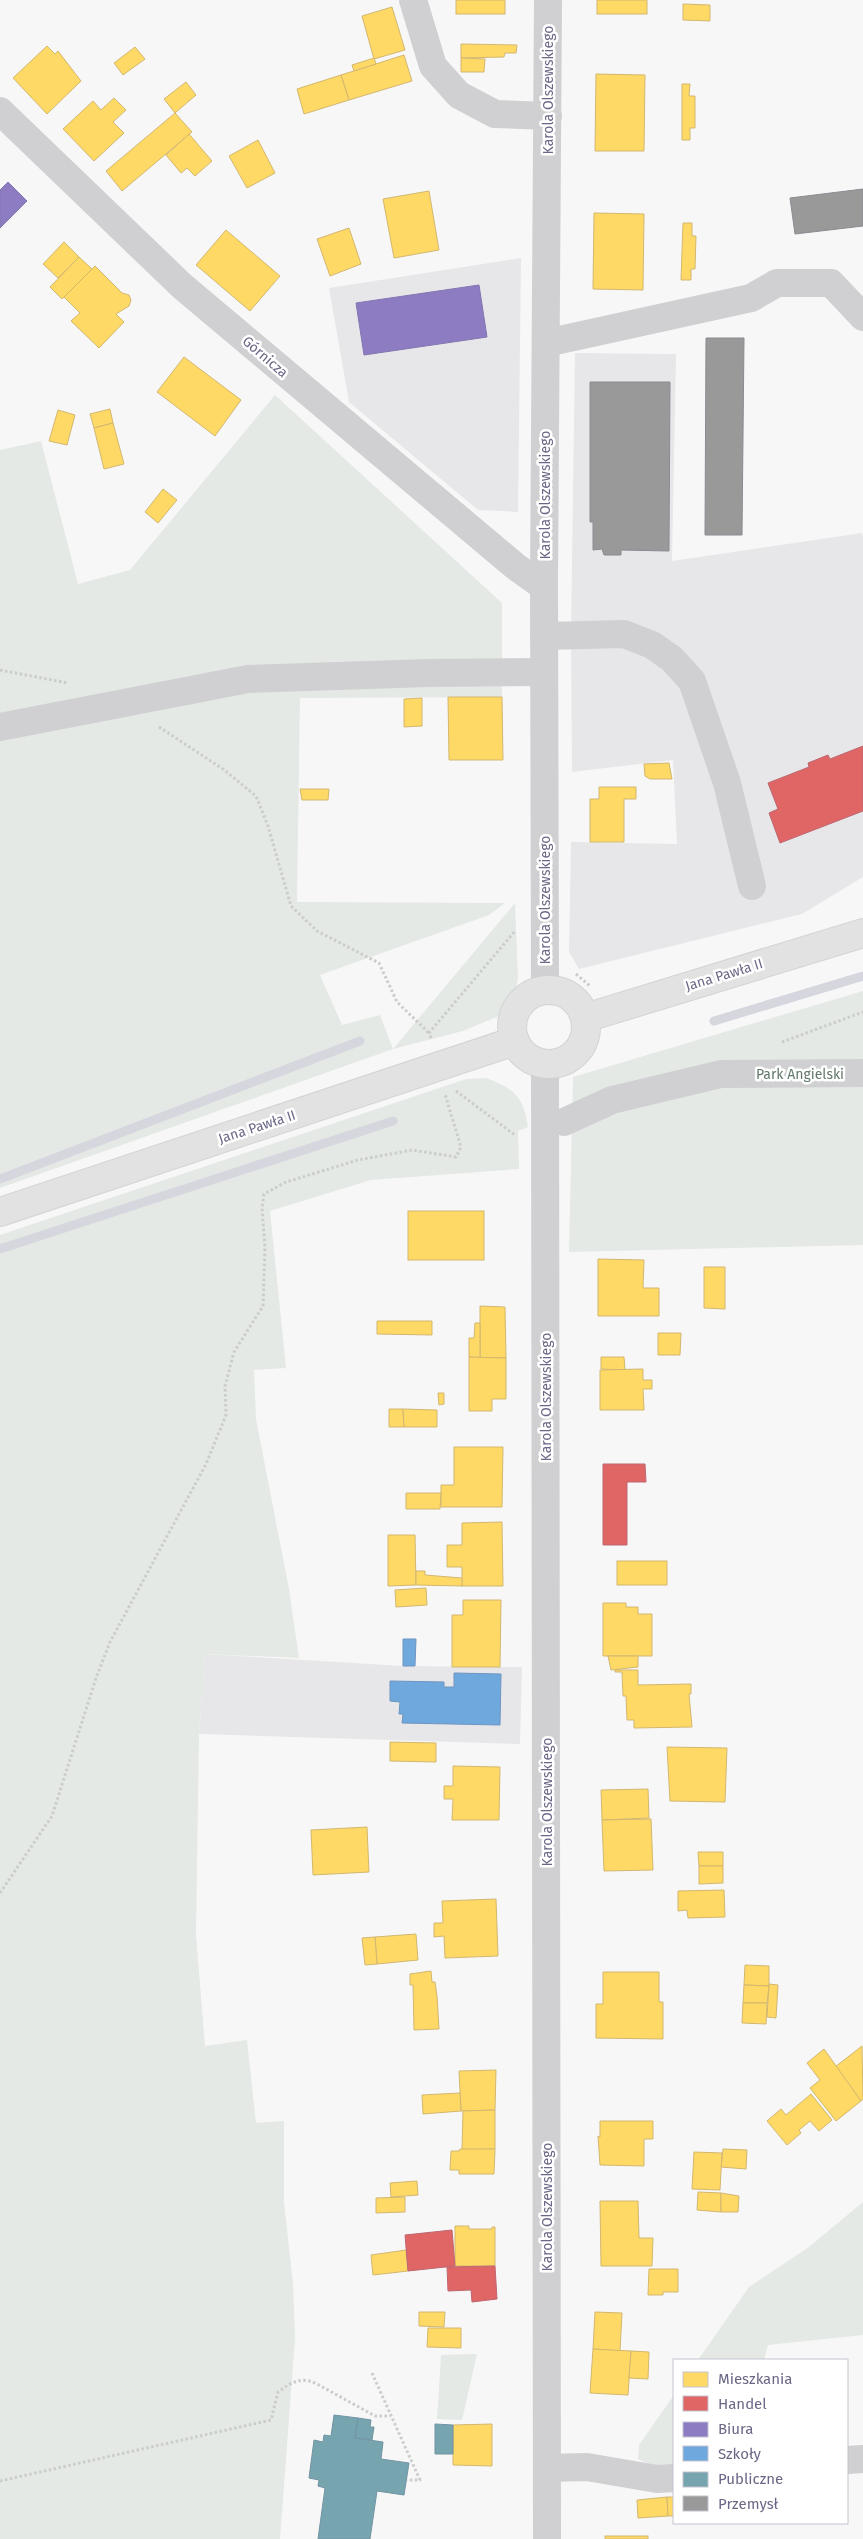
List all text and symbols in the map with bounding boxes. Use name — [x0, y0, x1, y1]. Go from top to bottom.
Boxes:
street label: Karola Olszewskiego — [540, 26, 557, 154]
street label: Górnicza — [239, 333, 291, 381]
street label: Karola Olszewskiego — [537, 431, 554, 559]
street label: Karola Olszewskiego — [537, 836, 554, 964]
street label: Jana Pawła II — [683, 955, 765, 995]
park label: Park Angielski — [756, 1066, 844, 1083]
street label: Jana Pawła II — [216, 1107, 298, 1147]
street label: Karola Olszewskiego — [538, 1333, 555, 1461]
street label: Karola Olszewskiego — [539, 1738, 556, 1866]
street label: Karola Olszewskiego — [539, 2143, 556, 2271]
legend — [673, 2359, 848, 2524]
text: Mieszkania — [718, 2370, 792, 2388]
text: Handel — [718, 2395, 767, 2413]
text: Biura — [718, 2420, 754, 2438]
text: Szkoły — [718, 2445, 762, 2463]
text: Publiczne — [718, 2470, 783, 2488]
text: Przemysł — [718, 2495, 779, 2513]

